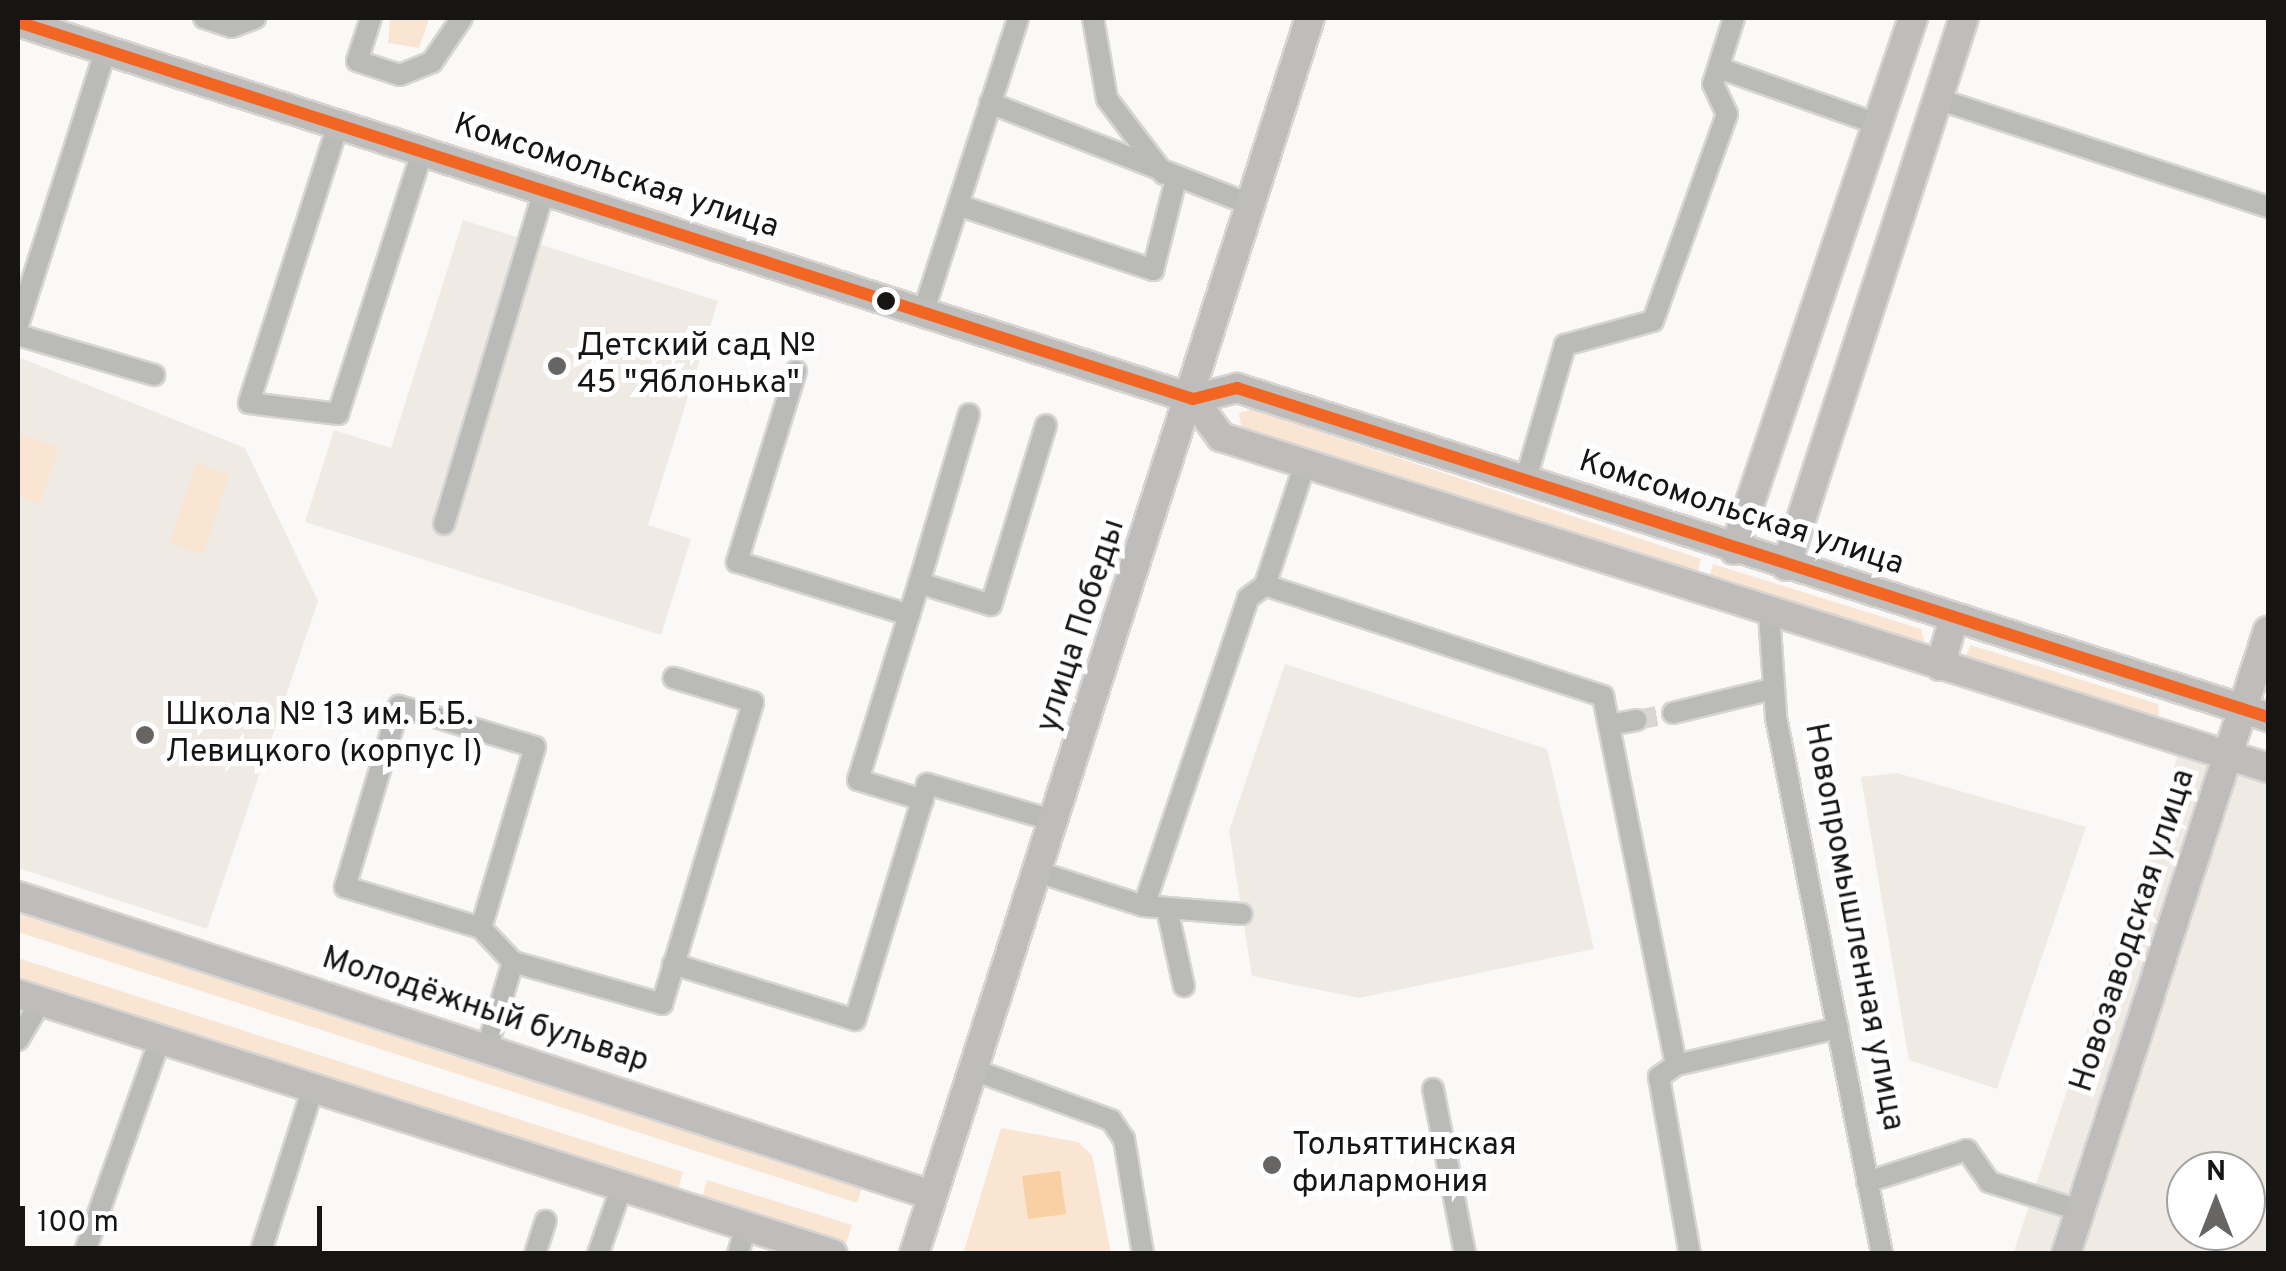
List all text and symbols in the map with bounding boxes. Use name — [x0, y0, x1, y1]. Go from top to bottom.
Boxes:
street label: Комсомольская улица — [449, 106, 783, 248]
unlabelled marker — [876, 291, 896, 311]
place label: Детский сад № 45 "Яблонька" — [577, 329, 816, 404]
marker: Детский сад № 45 "Яблонька" — [546, 355, 568, 377]
street label: Комсомольская улица — [1574, 443, 1908, 585]
street label: улица Победы — [1030, 515, 1134, 737]
place label: Школа № 13 им. Б.Б. Левицкого (корпус I) — [165, 698, 483, 773]
street label: Новопромышленная улица — [1795, 720, 1911, 1134]
marker: Школа № 13 им. Б.Б. Левицкого (корпус I) — [134, 724, 156, 746]
street label: Новозаводская улица — [2064, 765, 2204, 1097]
street label: Молодёжный бульвар — [317, 940, 653, 1082]
place label: Тольяттинская филармония — [1292, 1128, 1517, 1203]
north arrow — [2166, 1151, 2266, 1251]
marker: Тольяттинская филармония — [1261, 1154, 1283, 1176]
text: N — [2206, 1155, 2226, 1191]
scale bar — [25, 1186, 328, 1248]
text: 100 m — [37, 1205, 119, 1242]

